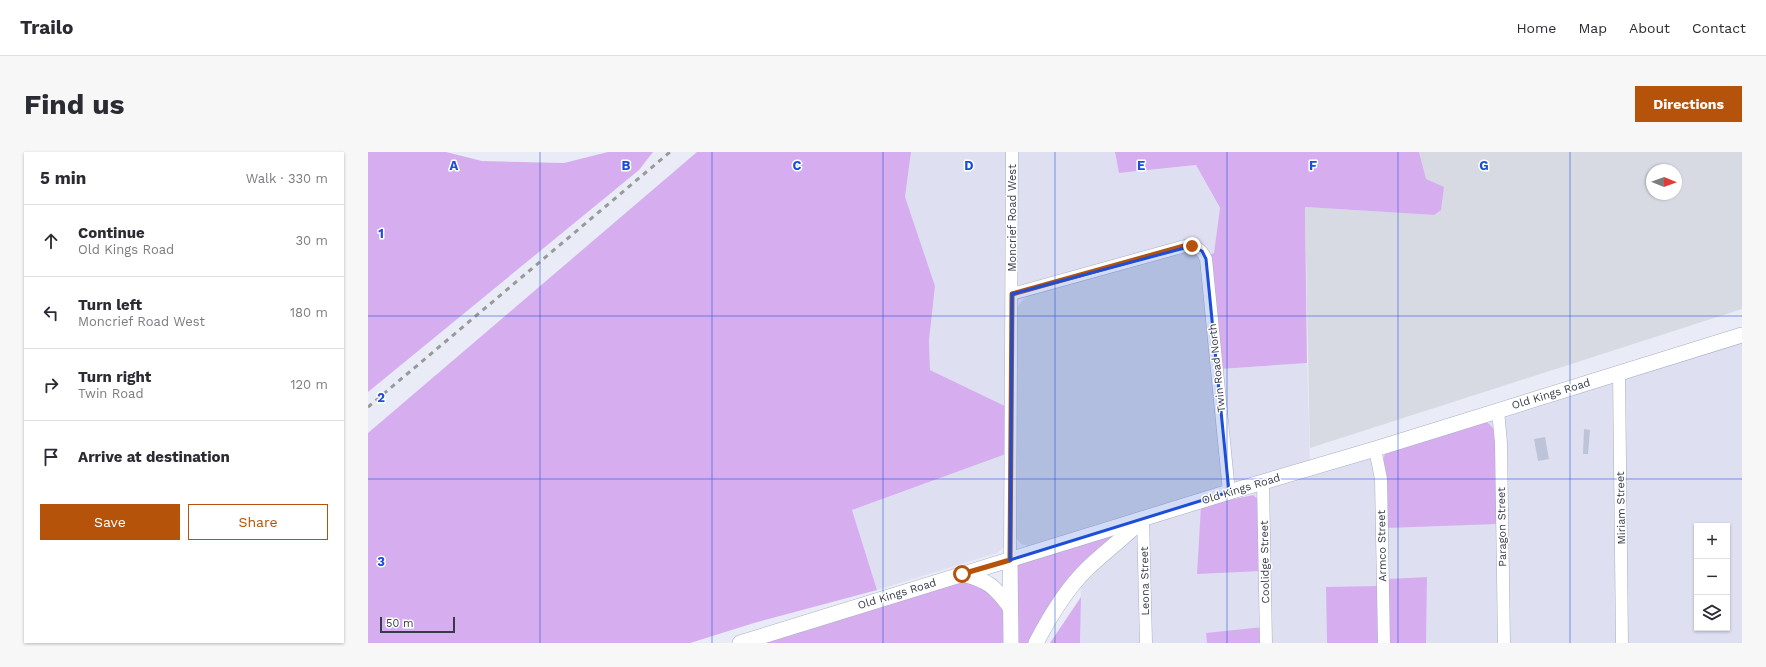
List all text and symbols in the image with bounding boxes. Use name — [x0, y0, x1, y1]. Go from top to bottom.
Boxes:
text: Trailo — [20, 16, 73, 39]
text: Home — [1516, 20, 1556, 36]
text: Map — [1578, 20, 1607, 36]
text: About — [1629, 20, 1670, 36]
text: Contact — [1692, 20, 1746, 36]
button: Directions — [1635, 86, 1742, 122]
text: Find us — [24, 88, 124, 121]
text: A — [450, 158, 459, 173]
text: B — [622, 158, 631, 173]
text: C — [793, 158, 802, 173]
text: D — [964, 158, 974, 173]
text: E — [1137, 158, 1145, 173]
text: F — [1309, 158, 1317, 173]
text: G — [1479, 158, 1489, 173]
street label: Moncrief Road West — [1006, 164, 1019, 272]
north arrow — [1646, 164, 1682, 200]
text: 5 min — [40, 168, 86, 188]
text: Walk · 330 m — [246, 171, 328, 186]
text: Continue — [78, 224, 145, 242]
text: 1 — [378, 226, 384, 241]
icon: ahead — [40, 230, 62, 252]
text: 30 m — [296, 233, 328, 248]
route end — [1183, 237, 1201, 255]
text: Old Kings Road — [78, 242, 174, 257]
text: Turn left — [78, 296, 142, 314]
icon: left — [40, 302, 62, 324]
text: 180 m — [290, 305, 328, 320]
text: Moncrief Road West — [78, 314, 205, 329]
street label: Twin Road North — [1206, 323, 1228, 413]
text: Turn right — [78, 368, 151, 386]
icon: right — [40, 374, 62, 396]
street label: Old Kings Road — [1510, 376, 1592, 412]
text: 120 m — [290, 377, 328, 392]
text: Twin Road — [78, 386, 144, 401]
text: 2 — [377, 390, 385, 405]
icon: arrive — [40, 446, 62, 468]
text: Arrive at destination — [78, 448, 230, 466]
street label: Old Kings Road — [1200, 471, 1282, 507]
street label: Miriam Street — [1614, 471, 1628, 545]
street label: Paragon Street — [1495, 487, 1509, 567]
button: Save — [40, 504, 180, 540]
button: Share — [188, 504, 328, 540]
street label: Armco Street — [1375, 510, 1389, 582]
street label: Coolidge Street — [1258, 520, 1272, 604]
map controls — [1694, 523, 1730, 631]
button: + — [1694, 523, 1730, 559]
street label: Leona Street — [1138, 546, 1152, 616]
text: 3 — [377, 554, 385, 569]
button: − — [1694, 559, 1730, 595]
route start — [953, 565, 971, 583]
street label: Old Kings Road — [856, 576, 938, 612]
button: layers — [1694, 595, 1730, 631]
scale bar — [380, 615, 455, 634]
text: 50 m — [386, 617, 413, 630]

